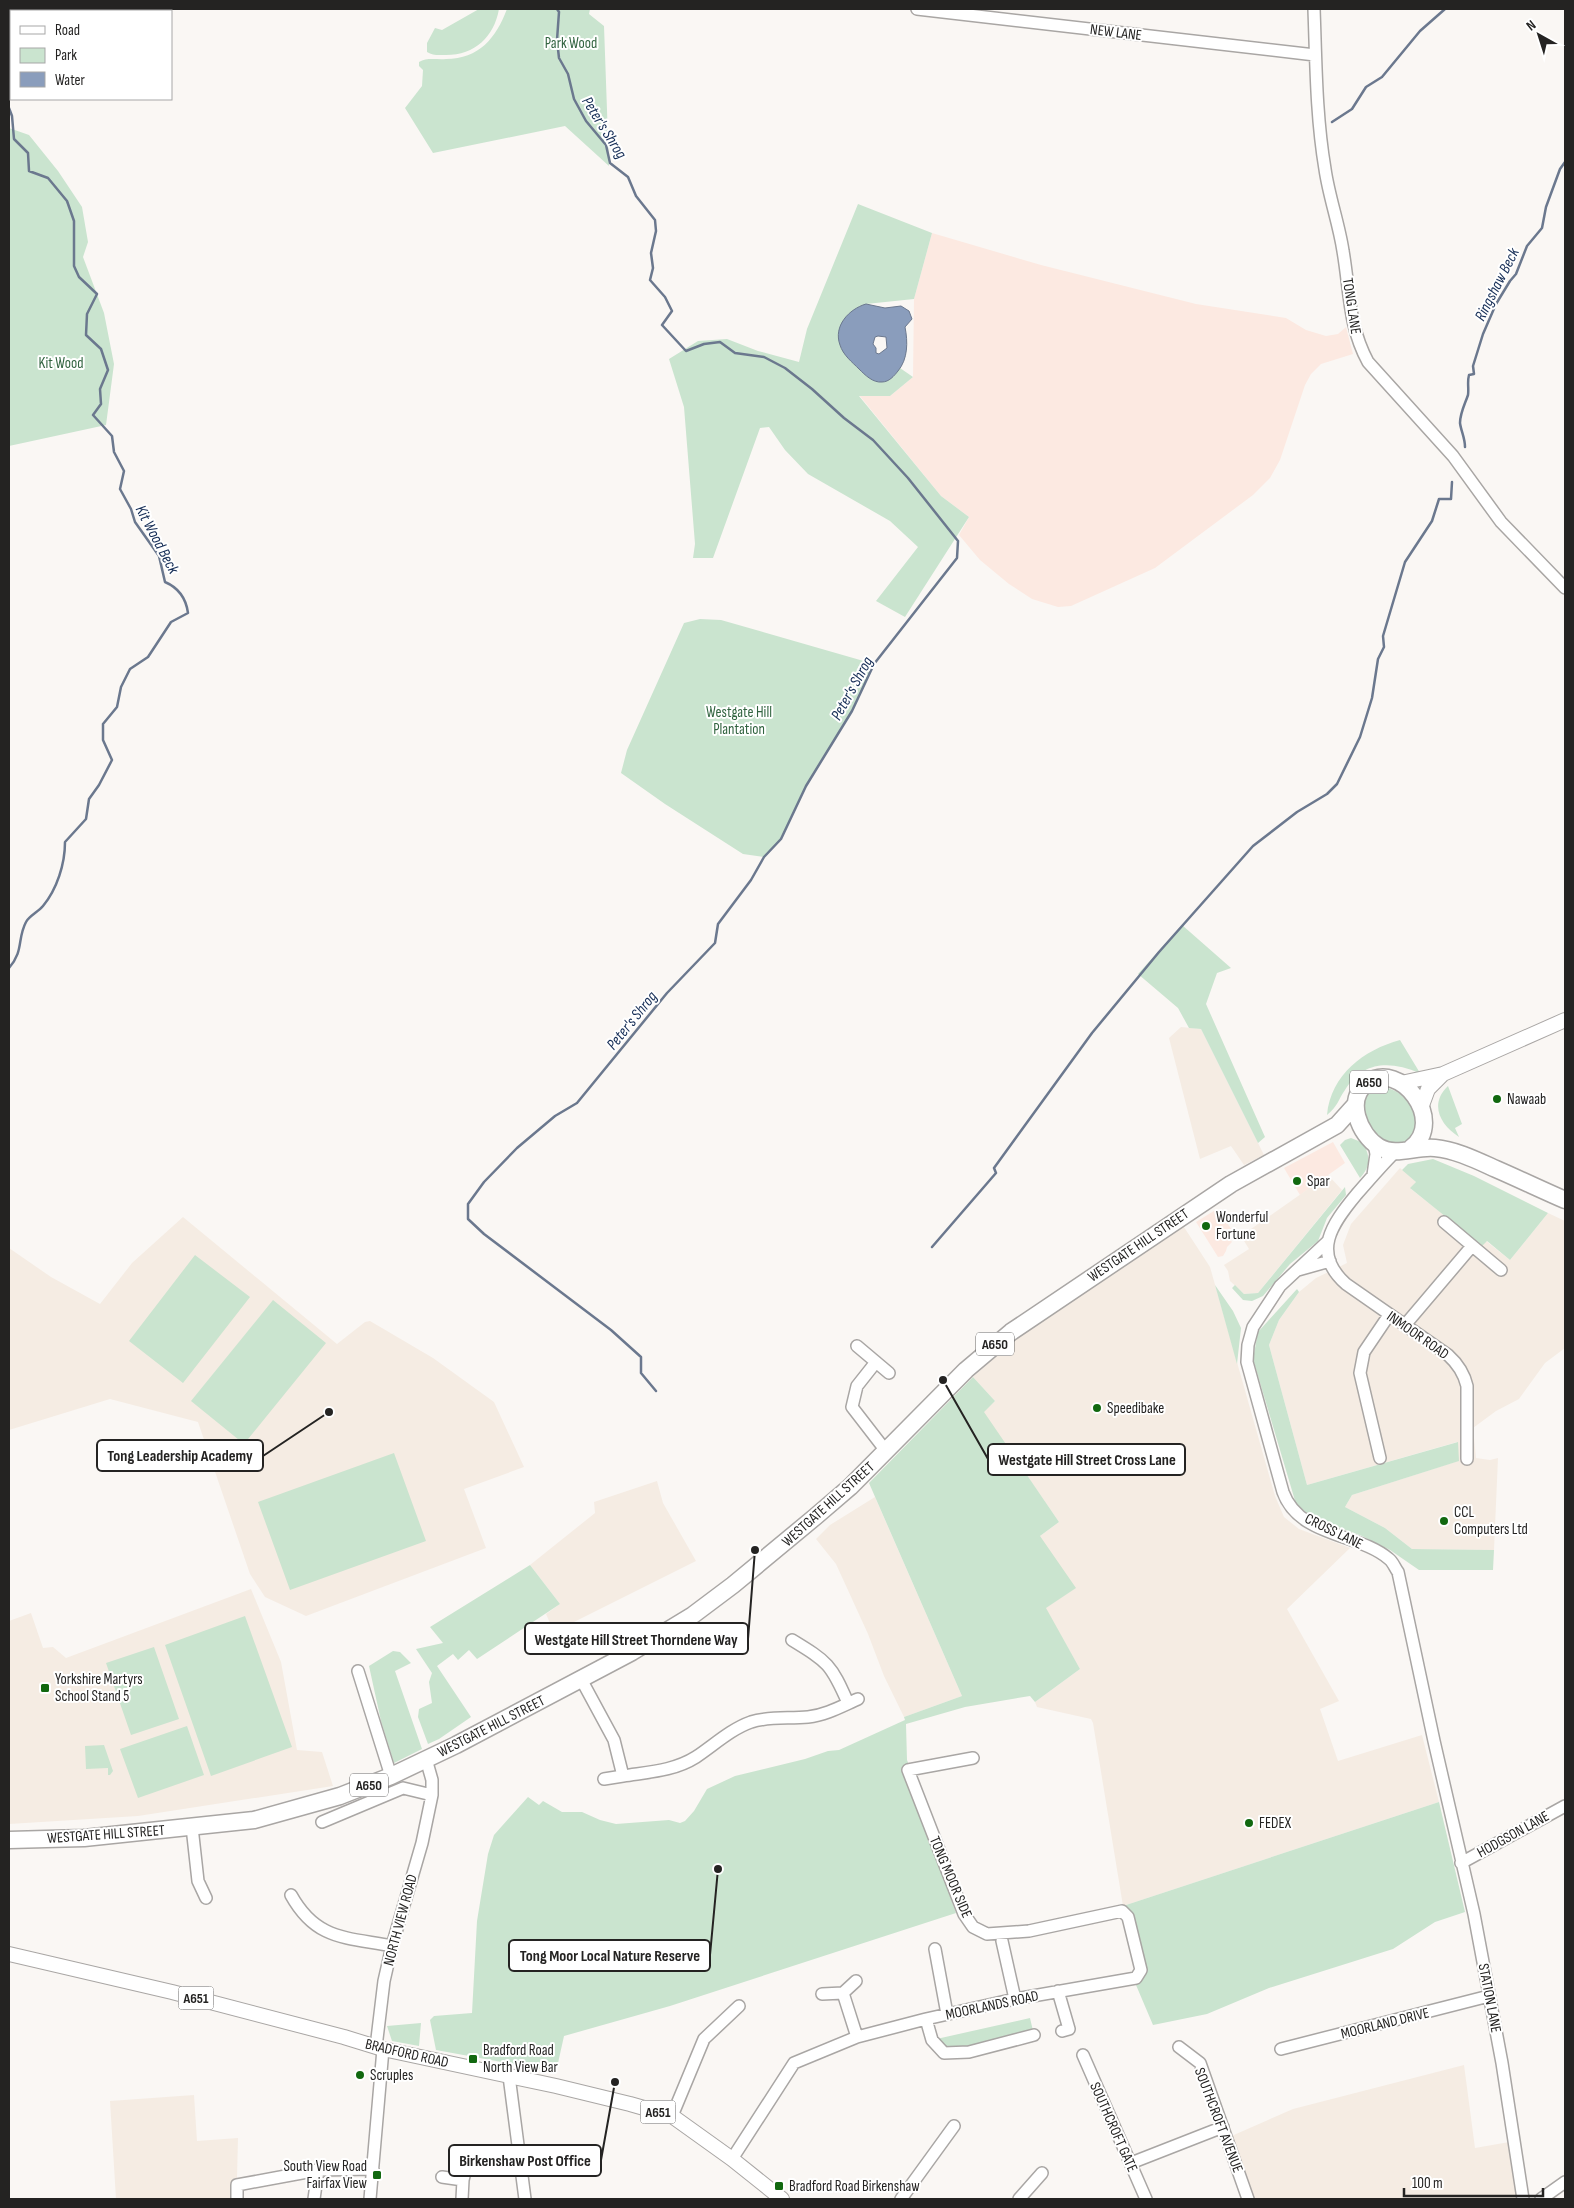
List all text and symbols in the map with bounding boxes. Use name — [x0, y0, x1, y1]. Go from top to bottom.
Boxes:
legend — [10, 10, 172, 100]
north arrow — [1514, 10, 1564, 60]
text: N — [1523, 16, 1539, 34]
street label: NEW LANE — [1089, 20, 1143, 45]
text: Road — [55, 21, 80, 40]
park label: Park Wood — [545, 34, 597, 53]
text: Park — [55, 46, 77, 65]
text: Water — [55, 71, 86, 90]
water label: Peter's Shrog — [577, 93, 630, 163]
water label: Ringshaw Beck — [1471, 244, 1524, 324]
street label: TONG LANE — [1338, 277, 1365, 336]
park label: Kit Wood — [39, 354, 83, 373]
water label: Kit Wood Beck — [131, 502, 183, 578]
water label: Peter's Shrog — [827, 653, 878, 724]
park label: Westgate Hill Plantation — [706, 703, 772, 739]
water label: Peter's Shrog — [603, 988, 662, 1054]
road number: A650 — [1350, 1070, 1388, 1094]
place label: Nawaab — [1507, 1090, 1546, 1109]
marker: Nawaab — [1491, 1093, 1503, 1105]
place label: Spar — [1307, 1172, 1330, 1191]
marker: Spar — [1291, 1175, 1303, 1187]
street label: WESTGATE HILL STREET — [1084, 1205, 1193, 1286]
place label: Wonderful Fortune — [1216, 1208, 1268, 1244]
marker: Wonderful Fortune — [1200, 1220, 1212, 1232]
street label: INMOOR ROAD — [1383, 1307, 1453, 1364]
road number: A650 — [976, 1332, 1014, 1356]
place label: Speedibake — [1107, 1399, 1164, 1418]
marker: Speedibake — [1091, 1402, 1103, 1414]
callout: Tong Leadership Academy — [97, 1440, 263, 1471]
callout: Westgate Hill Street Cross Lane — [988, 1444, 1185, 1475]
text: Tong Leadership Academy — [107, 1447, 253, 1466]
text: Westgate Hill Street Cross Lane — [998, 1451, 1176, 1470]
street label: WESTGATE HILL STREET — [778, 1458, 879, 1551]
place label: CCL Computers Ltd — [1454, 1503, 1528, 1539]
street label: CROSS LANE — [1302, 1509, 1366, 1554]
marker: CCL Computers Ltd — [1438, 1515, 1450, 1527]
callout: Westgate Hill Street Thorndene Way — [525, 1623, 748, 1654]
text: Westgate Hill Street Thorndene Way — [534, 1631, 738, 1650]
place label: Yorkshire Martyrs School Stand 5 — [55, 1670, 143, 1706]
marker: Yorkshire Martyrs School Stand 5 — [39, 1682, 51, 1694]
street label: WESTGATE HILL STREET — [434, 1691, 548, 1762]
road number: A650 — [350, 1774, 388, 1796]
street label: HODGSON LANE — [1474, 1807, 1553, 1862]
place label: FEDEX — [1259, 1814, 1292, 1833]
marker: FEDEX — [1243, 1817, 1255, 1829]
street label: WESTGATE HILL STREET — [47, 1821, 166, 1848]
street label: TONG MOOR SIDE — [925, 1834, 976, 1921]
street label: NORTH VIEW ROAD — [379, 1872, 422, 1968]
callout: Tong Moor Local Nature Reserve — [509, 1940, 710, 1971]
text: Tong Moor Local Nature Reserve — [520, 1947, 700, 1966]
street label: STATION LANE — [1473, 1962, 1506, 2034]
road number: A651 — [178, 1986, 214, 2010]
street label: MOORLANDS ROAD — [944, 1986, 1040, 2025]
street label: MOORLAND DRIVE — [1339, 2003, 1431, 2044]
street label: BRADFORD ROAD — [363, 2035, 450, 2072]
place label: Bradford Road North View Bar — [483, 2041, 559, 2077]
marker: Bradford Road North View Bar — [467, 2053, 479, 2065]
street label: SOUTHCROFT AVENUE — [1190, 2065, 1247, 2175]
place label: Scruples — [370, 2066, 413, 2085]
marker: Scruples — [354, 2069, 366, 2081]
street label: SOUTHCROFT GATE — [1085, 2079, 1142, 2175]
road number: A651 — [640, 2100, 676, 2124]
callout: Birkenshaw Post Office — [449, 2145, 601, 2176]
text: Birkenshaw Post Office — [459, 2152, 591, 2171]
place label: South View Road Fairfax View — [283, 2157, 368, 2193]
scale bar — [1404, 2166, 1543, 2198]
marker: South View Road Fairfax View — [371, 2169, 383, 2181]
text: 100 m — [1412, 2174, 1443, 2193]
place label: Bradford Road Birkenshaw — [789, 2177, 920, 2196]
marker: Bradford Road Birkenshaw — [773, 2180, 785, 2192]

